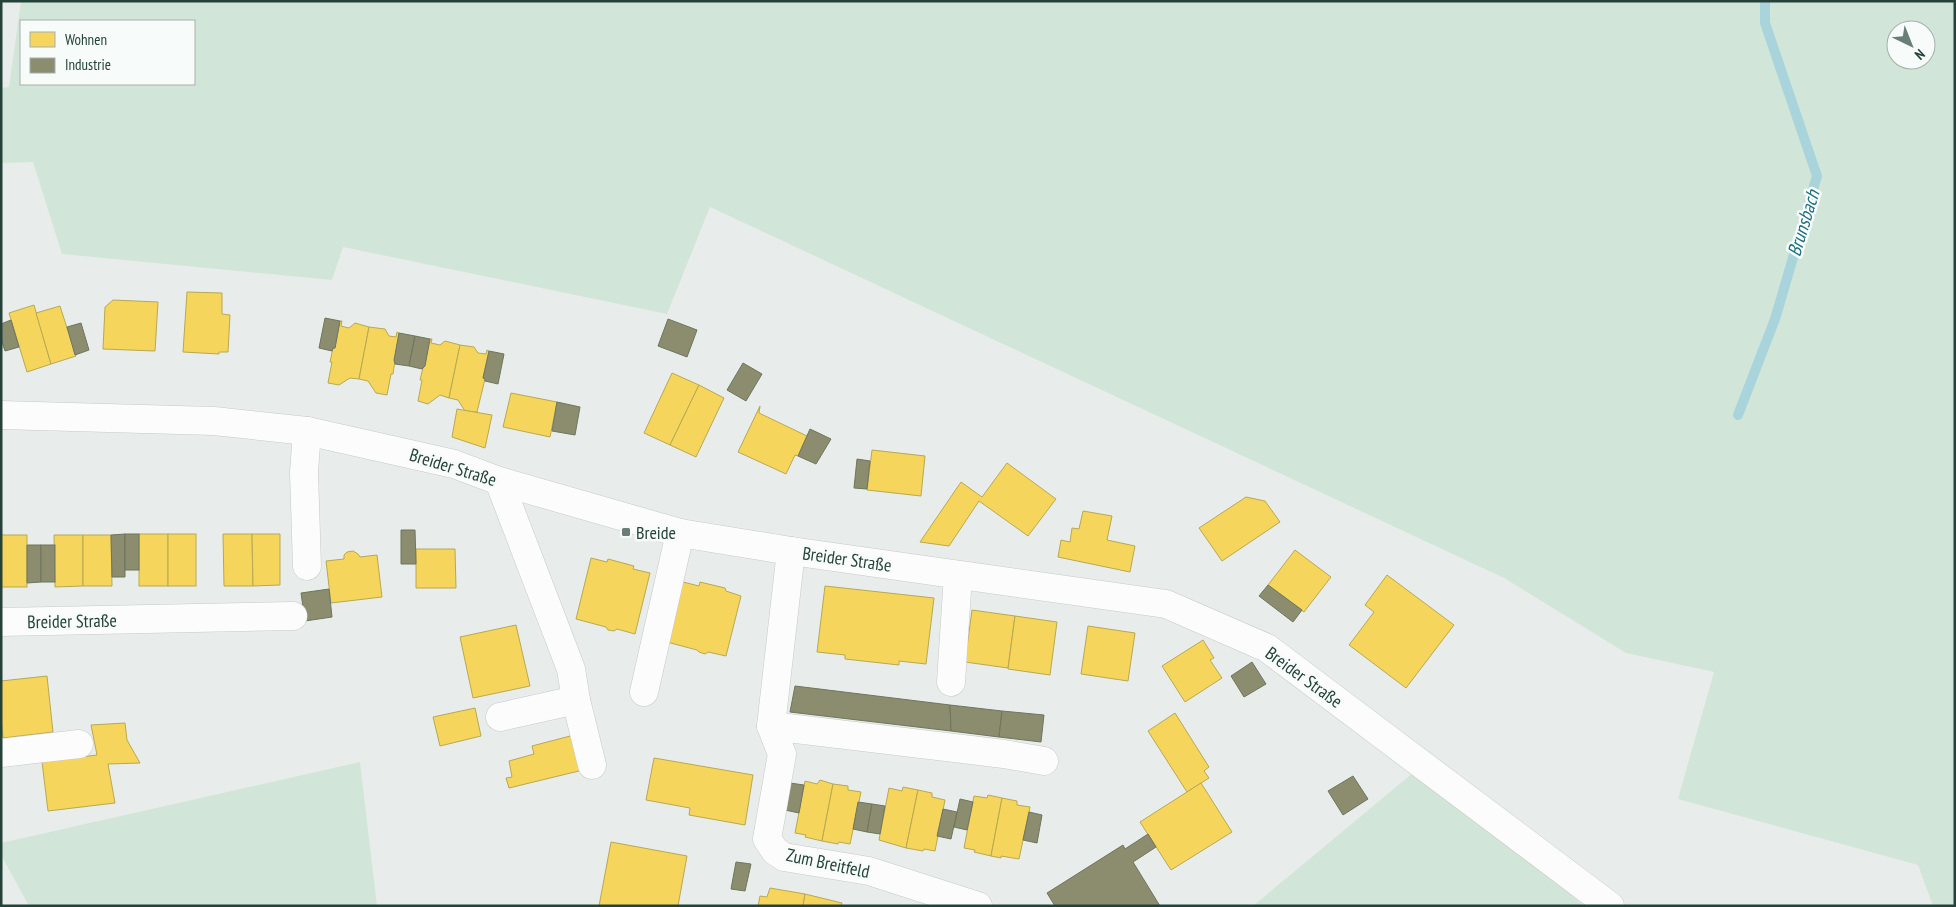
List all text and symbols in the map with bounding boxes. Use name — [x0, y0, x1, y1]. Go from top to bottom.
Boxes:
legend — [20, 20, 195, 85]
north arrow — [1886, 20, 1936, 70]
text: Wohnen — [65, 30, 107, 49]
text: N — [1911, 45, 1929, 64]
text: Industrie — [65, 55, 111, 74]
water label: Brunsbach — [1782, 185, 1825, 259]
street label: Breider Straße — [407, 443, 499, 491]
place label: Breide — [636, 521, 676, 544]
marker: Breide — [620, 526, 632, 538]
street label: Breider Straße — [801, 541, 893, 577]
street label: Breider Straße — [27, 609, 117, 633]
street label: Breider Straße — [1261, 641, 1347, 713]
street label: Zum Breitfeld — [784, 843, 872, 883]

